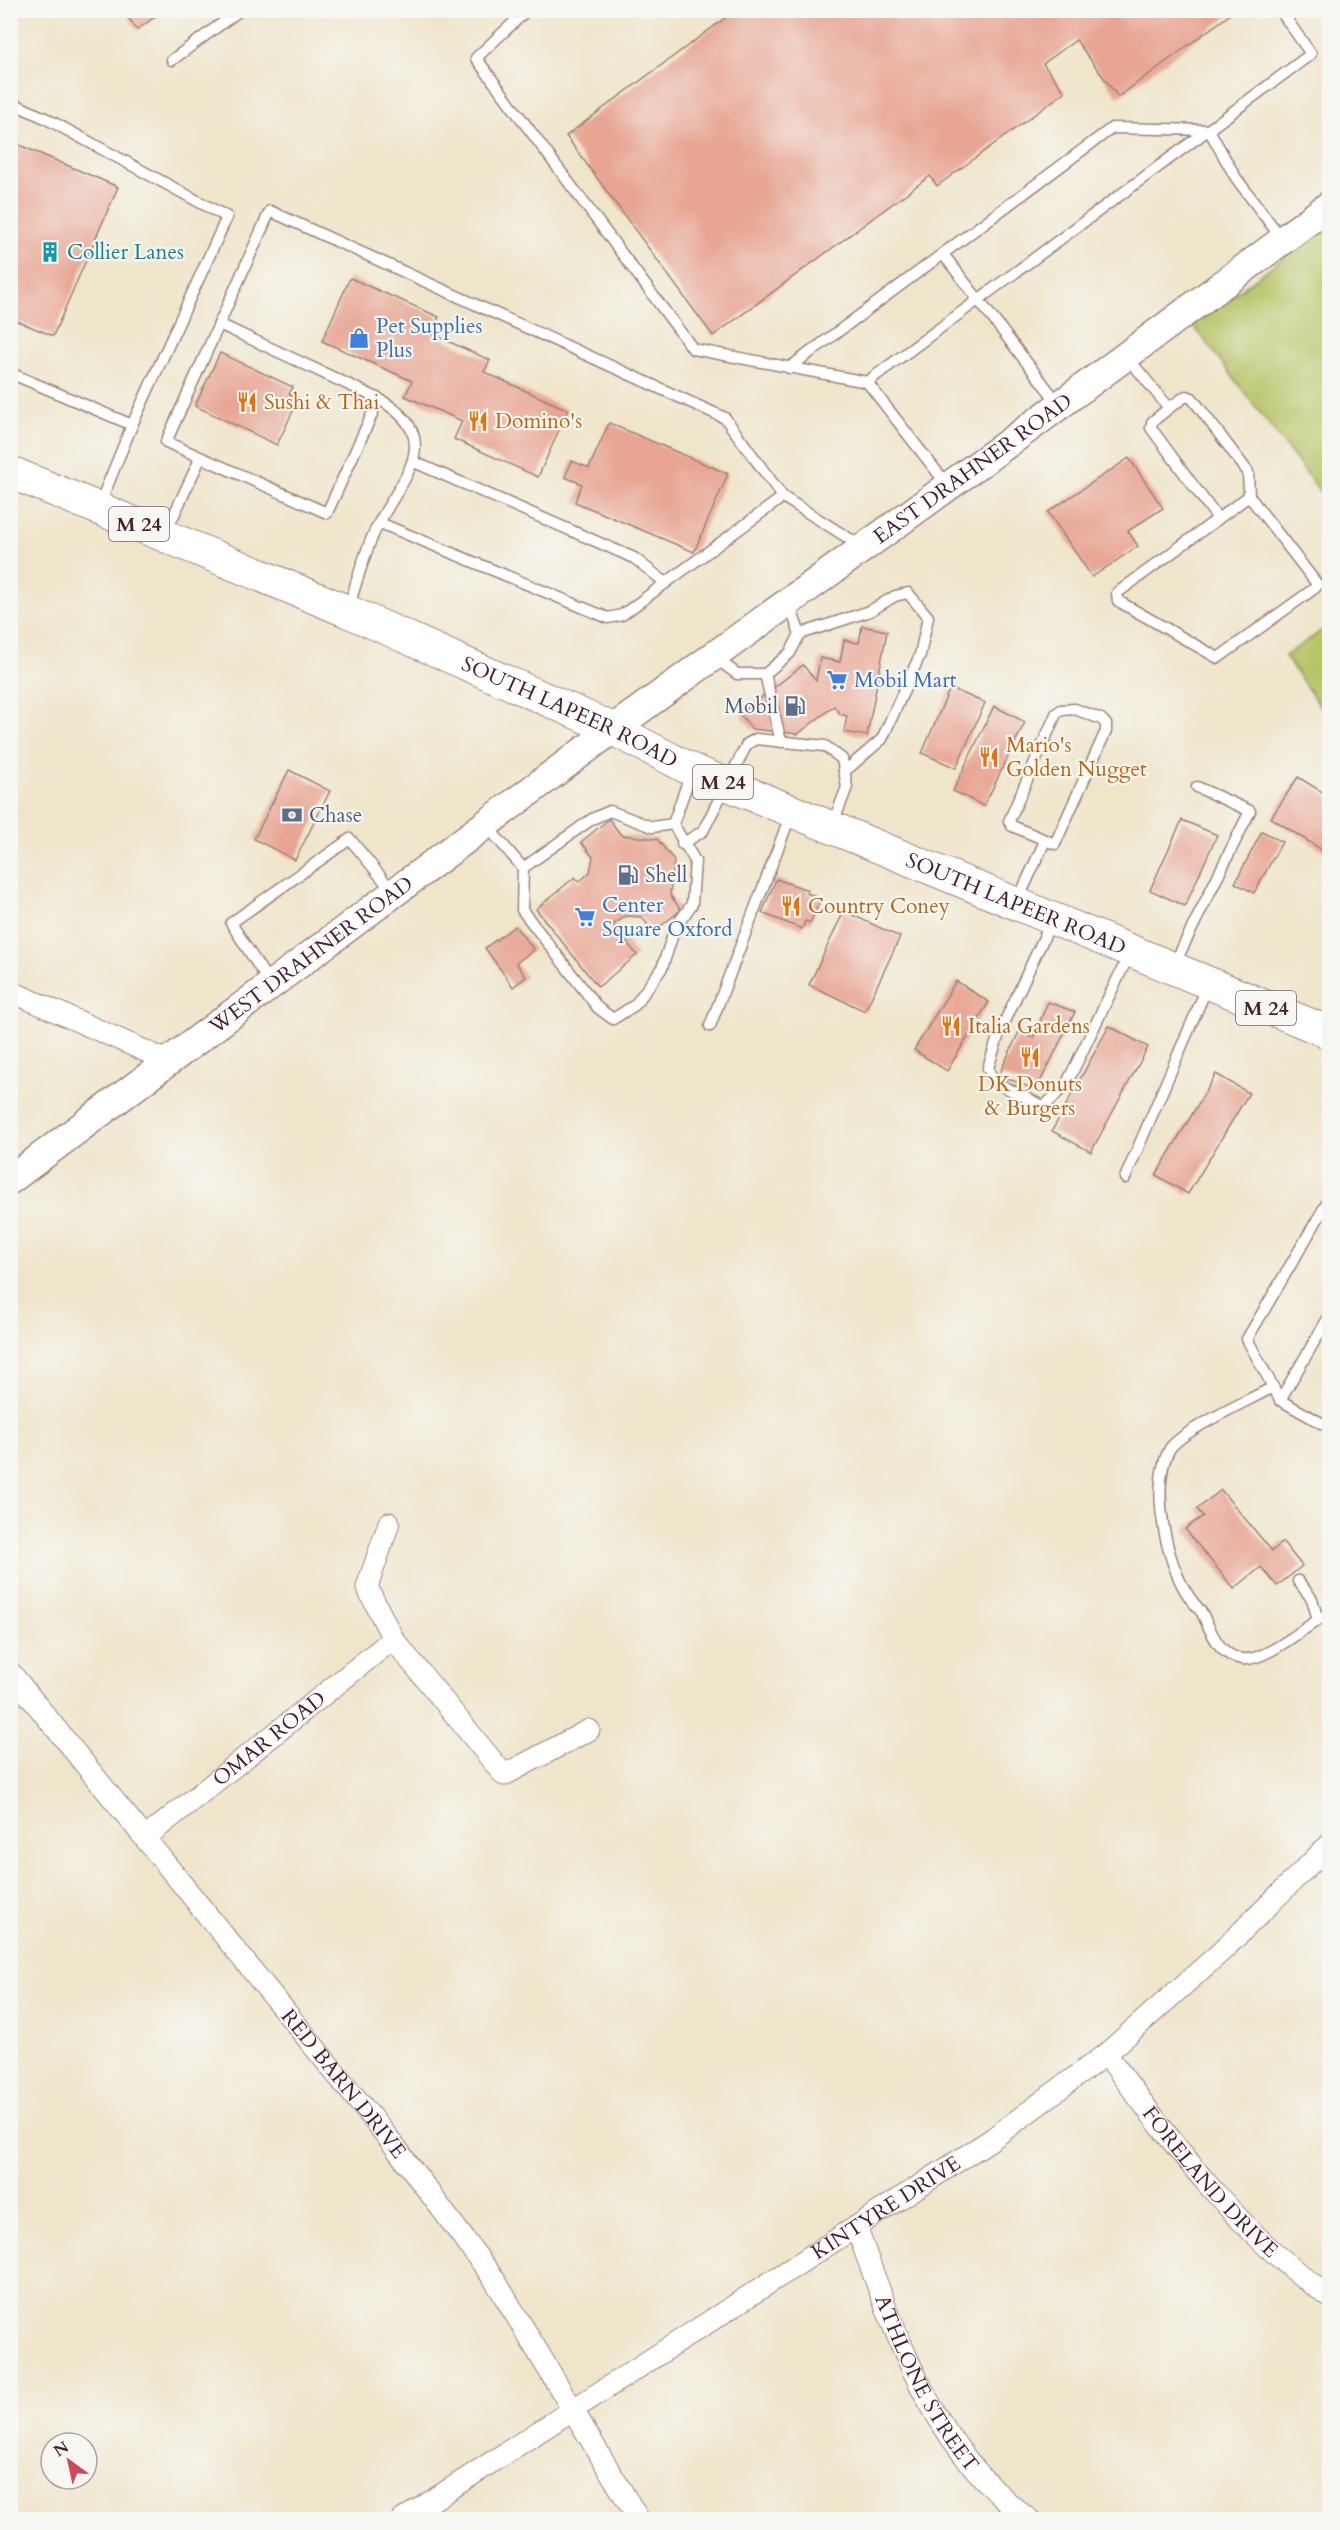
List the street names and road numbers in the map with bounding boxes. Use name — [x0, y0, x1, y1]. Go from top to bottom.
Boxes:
street label: EAST DRAHNER ROAD — [867, 386, 1078, 551]
road number: M 24 — [109, 507, 169, 541]
street label: SOUTH LAPEER ROAD — [457, 649, 683, 775]
road number: M 24 — [693, 765, 753, 799]
street label: SOUTH LAPEER ROAD — [902, 845, 1130, 962]
street label: WEST DRAHNER ROAD — [202, 869, 419, 1041]
road number: M 24 — [1236, 991, 1296, 1025]
street label: OMAR ROAD — [206, 1684, 332, 1793]
street label: RED BARN DRIVE — [274, 2003, 413, 2164]
street label: FORELAND DRIVE — [1135, 2100, 1285, 2264]
street label: KINTYRE DRIVE — [806, 2149, 966, 2266]
street label: ATHLONE STREET — [868, 2291, 986, 2478]

